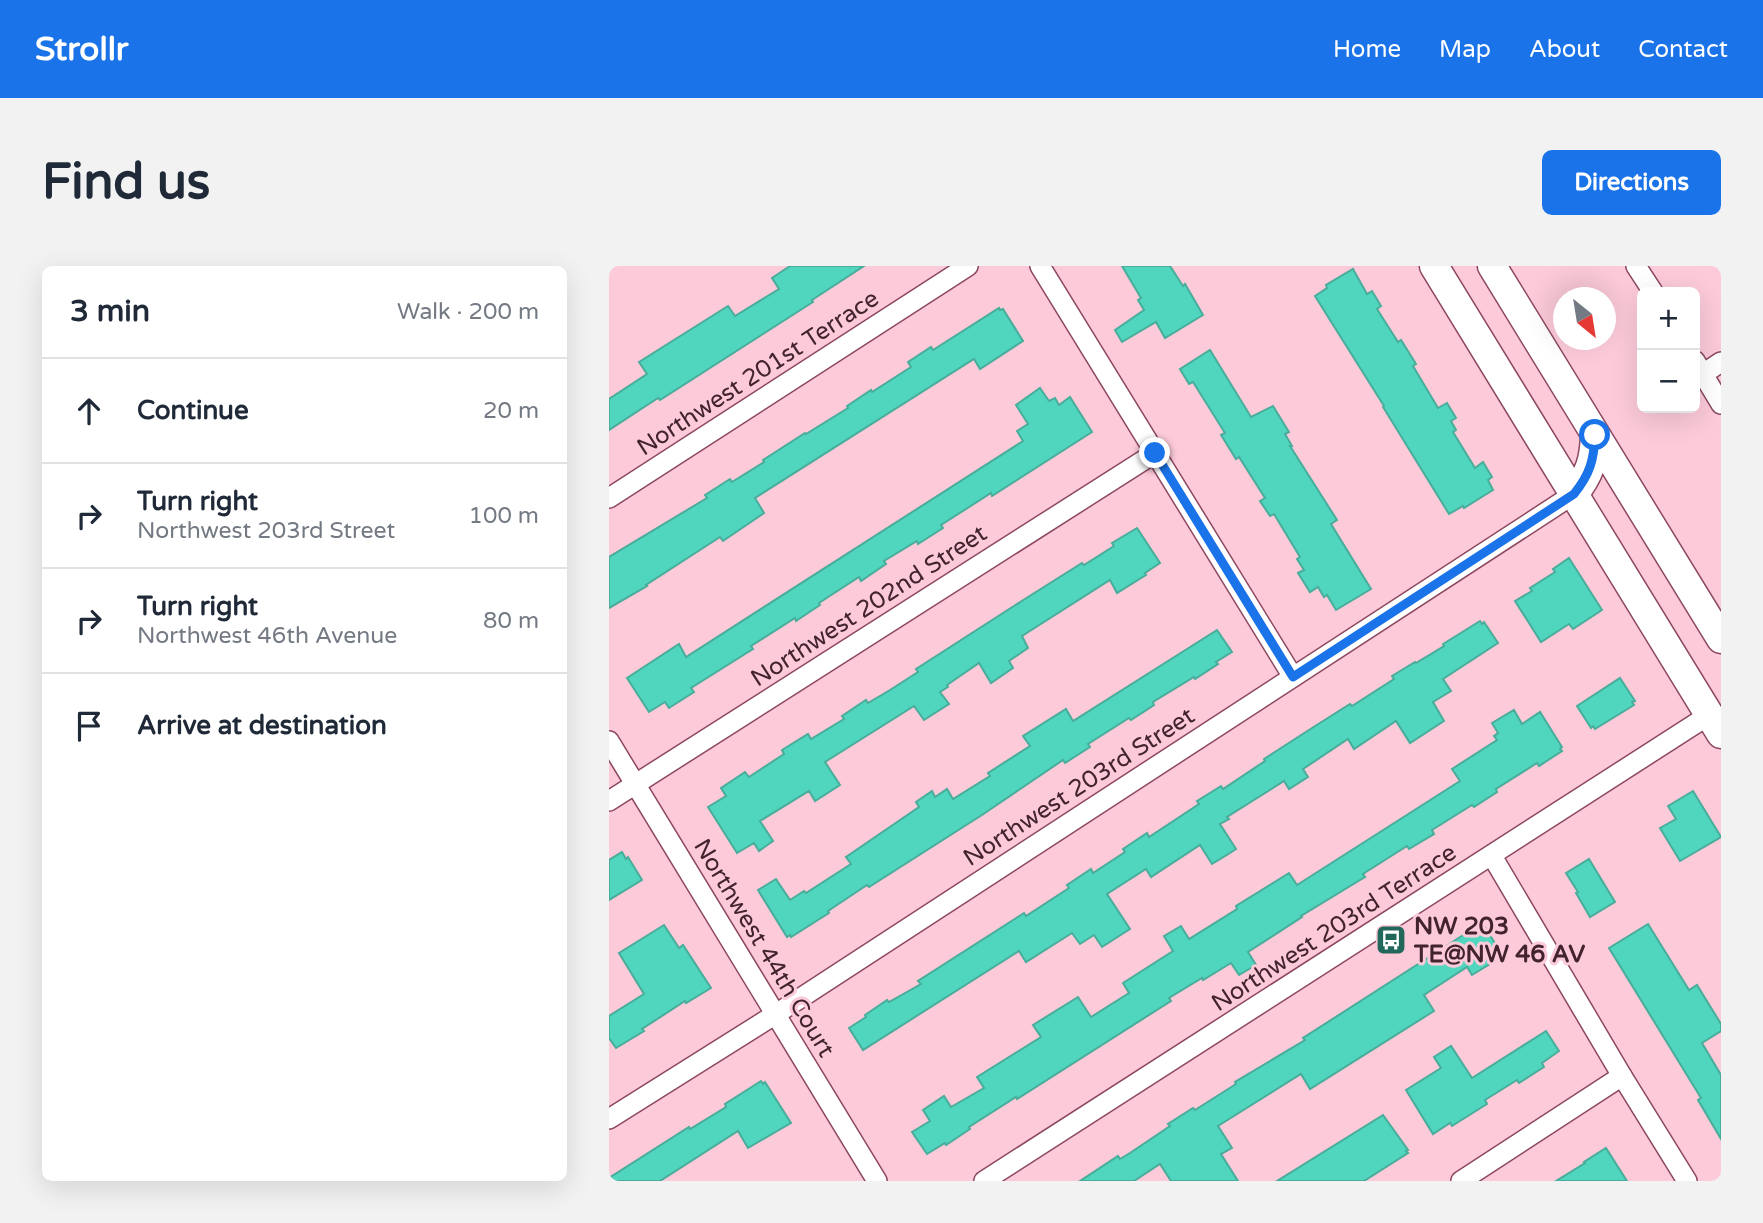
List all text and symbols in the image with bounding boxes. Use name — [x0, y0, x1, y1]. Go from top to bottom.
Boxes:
text: Strollr — [35, 30, 129, 69]
text: Home — [1333, 35, 1401, 64]
text: Map — [1439, 35, 1491, 64]
text: About — [1529, 35, 1600, 64]
text: Contact — [1638, 35, 1728, 64]
button: Directions — [1542, 150, 1721, 215]
text: Find us — [42, 153, 210, 212]
street label: Northwest 201st Terrace — [632, 284, 884, 462]
north arrow — [1553, 287, 1616, 350]
map controls — [1637, 287, 1700, 413]
button: + — [1637, 287, 1700, 350]
text: 3 min — [70, 293, 150, 330]
text: Walk · 200 m — [397, 298, 539, 326]
button: − — [1637, 350, 1700, 413]
icon: ahead — [70, 392, 108, 430]
text: Continue — [137, 395, 249, 426]
text: 20 m — [483, 397, 539, 425]
route start — [1579, 419, 1610, 450]
route end — [1139, 437, 1170, 468]
text: Turn right — [137, 486, 258, 517]
icon: right — [70, 497, 108, 535]
text: 100 m — [469, 502, 539, 530]
text: Northwest 203rd Street — [137, 517, 395, 545]
street label: Northwest 202nd Street — [746, 519, 992, 693]
text: Turn right — [137, 591, 258, 622]
icon: right — [70, 602, 108, 640]
text: 80 m — [483, 607, 539, 635]
text: Northwest 46th Avenue — [137, 622, 397, 650]
street label: Northwest 203rd Street — [958, 701, 1200, 873]
icon: arrive — [70, 707, 108, 745]
text: Arrive at destination — [137, 710, 387, 741]
street label: Northwest 44th Court — [687, 834, 841, 1062]
street label: Northwest 203rd Terrace — [1206, 838, 1462, 1018]
place label: NW 203 TE@NW 46 AV — [1413, 912, 1585, 969]
bus stop icon: NW 203 TE@NW 46 AV — [1374, 923, 1408, 957]

